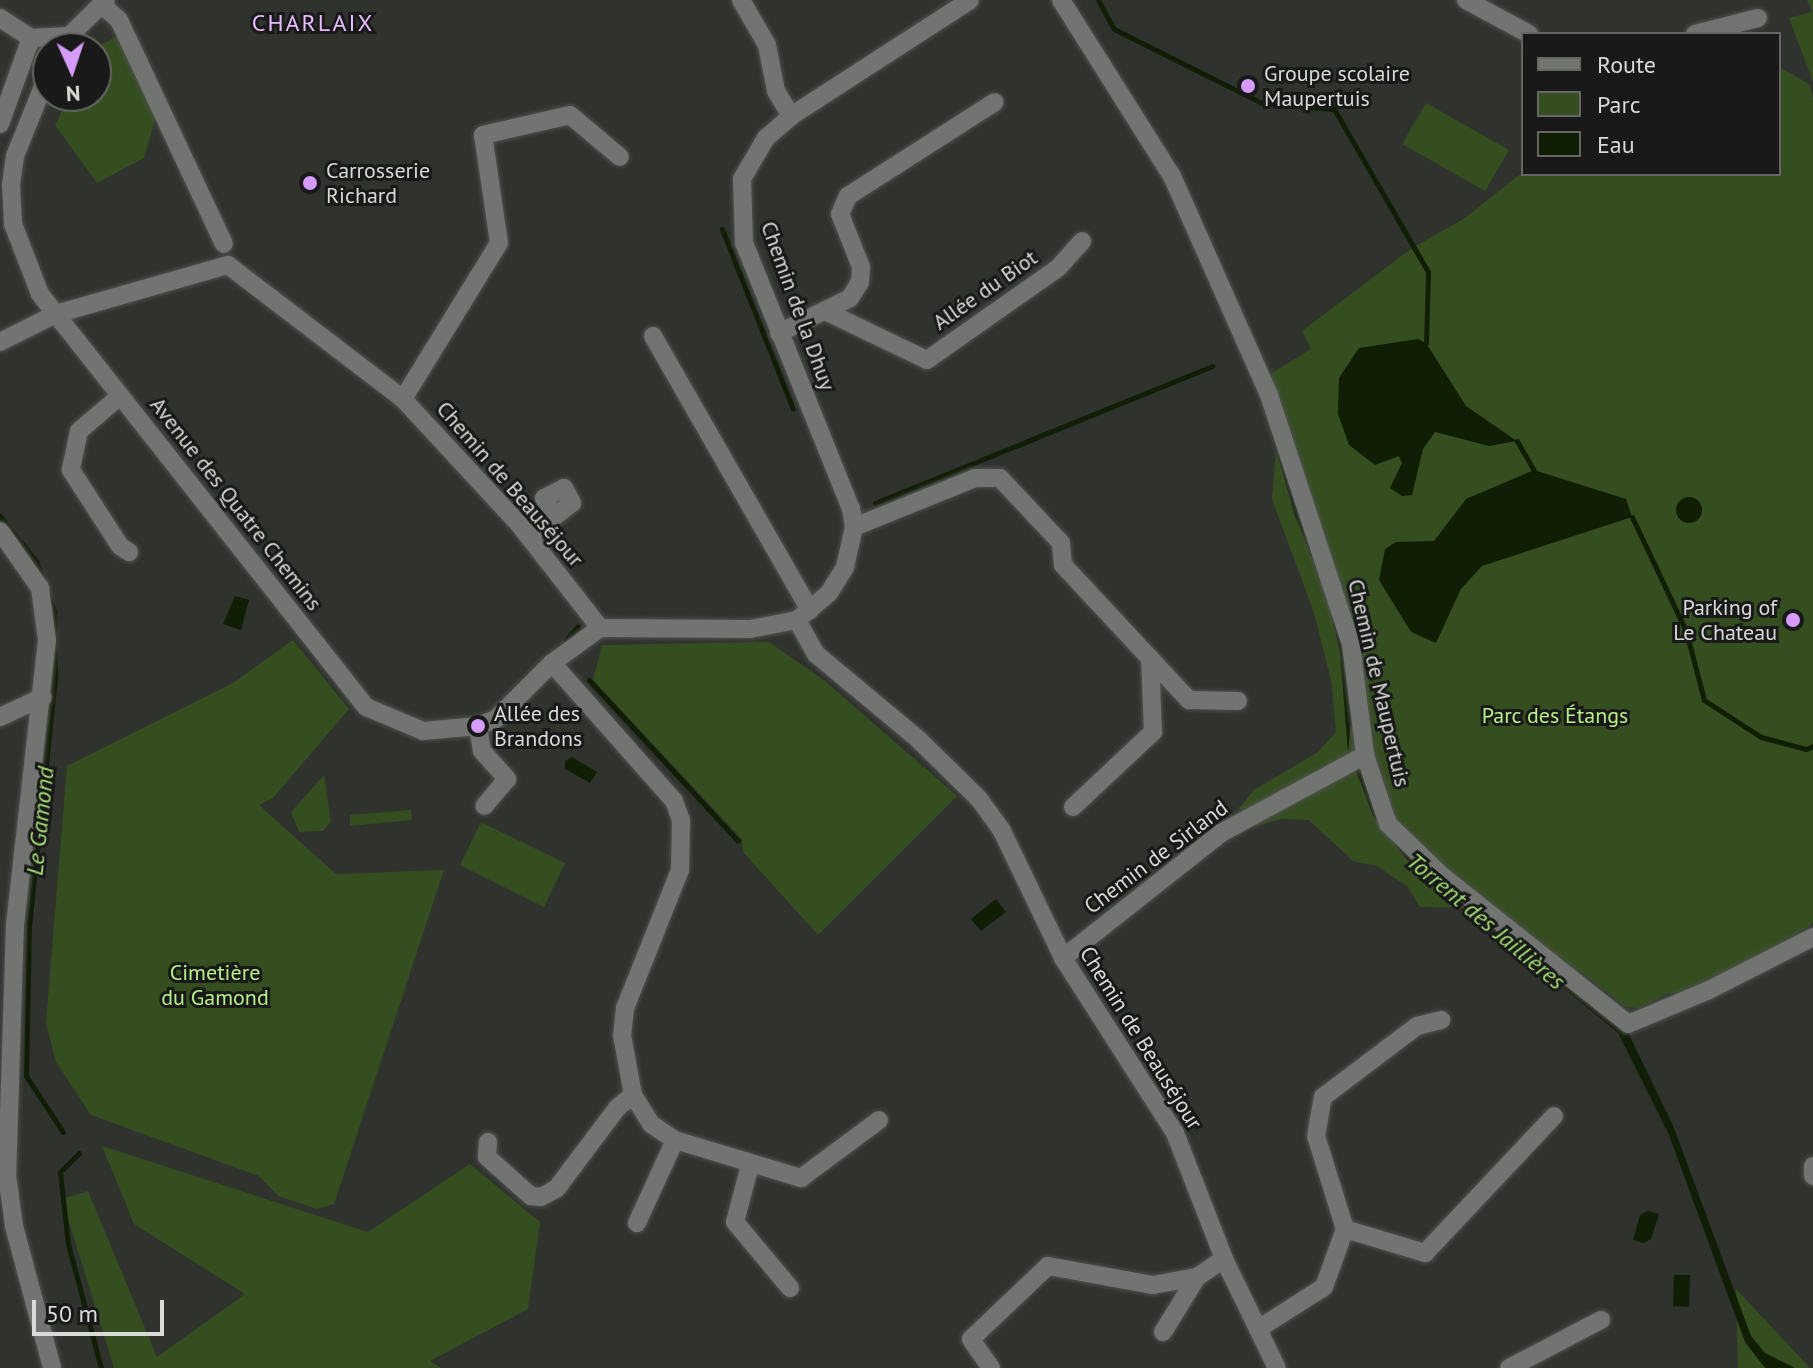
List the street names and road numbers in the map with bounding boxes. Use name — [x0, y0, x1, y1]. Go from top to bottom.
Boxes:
street label: Chemin de la Dhuy — [755, 218, 841, 394]
street label: Allée du Biot — [928, 244, 1042, 336]
street label: Avenue des Quatre Chemins — [145, 392, 327, 616]
street label: Chemin de Beauséjour — [431, 396, 589, 572]
street label: Chemin de Maupertuis — [1342, 577, 1416, 789]
street label: Chemin de Sirland — [1079, 795, 1233, 919]
street label: Chemin de Beauséjour — [1074, 942, 1208, 1134]

